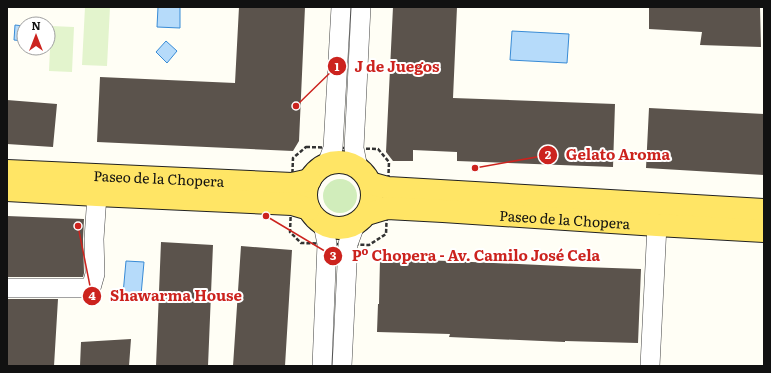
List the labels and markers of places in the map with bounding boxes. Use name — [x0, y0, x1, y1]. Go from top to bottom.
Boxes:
callout: J de Juegos — [327, 53, 448, 80]
callout: Gelato Aroma — [538, 141, 678, 168]
callout: Pº Chopera - Av. Camilo José Cela — [323, 242, 608, 269]
callout: Shawarma House — [82, 282, 250, 309]

